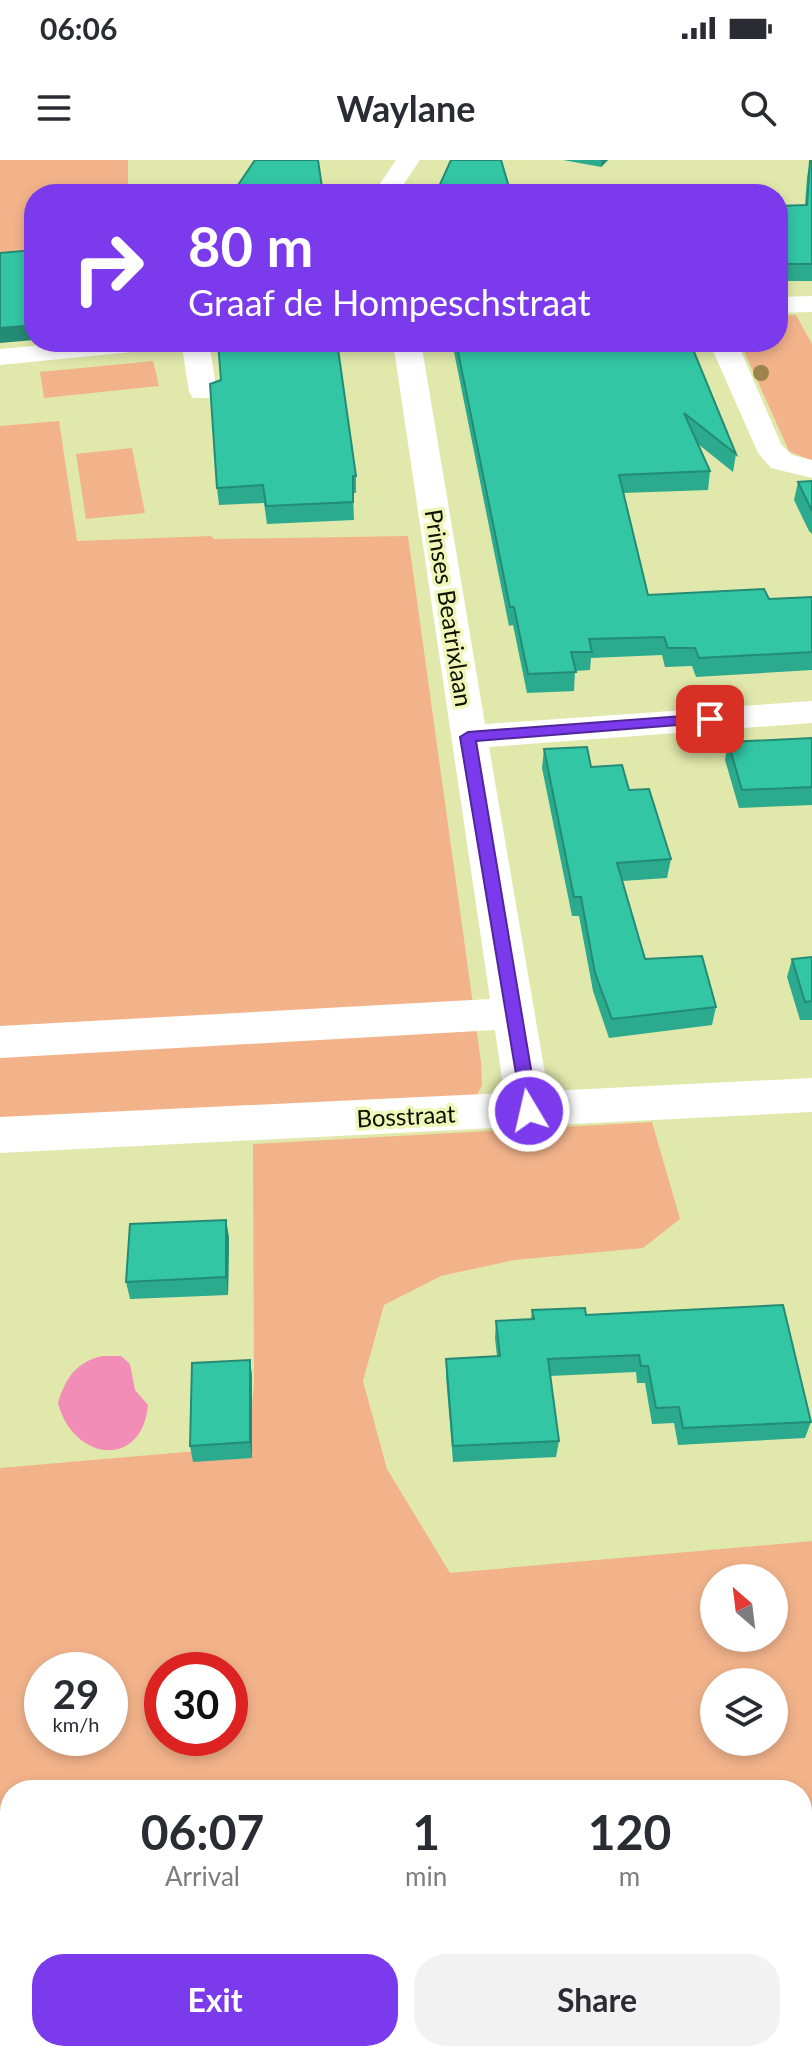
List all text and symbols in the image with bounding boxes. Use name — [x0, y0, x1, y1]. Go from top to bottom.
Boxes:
text: 06:06 — [40, 10, 117, 46]
icon: menu — [32, 86, 76, 130]
text: Waylane — [336, 86, 476, 130]
icon: search — [736, 86, 780, 130]
text: 80 m — [188, 212, 313, 279]
icon: right — [56, 216, 160, 320]
text: Graaf de Hompeschstraat — [188, 280, 591, 324]
street label: Prinses Beatrixlaan — [420, 507, 479, 709]
pin — [676, 685, 744, 753]
icon: arrive — [688, 697, 732, 741]
position arrow — [487, 1069, 571, 1153]
street label: Bosstraat — [356, 1098, 457, 1133]
north arrow — [700, 1564, 788, 1652]
map controls — [700, 1564, 788, 1756]
speed limit sign: 30 — [144, 1652, 248, 1756]
button: layers — [700, 1668, 788, 1756]
text: 29 — [53, 1670, 99, 1718]
text: km/h — [53, 1712, 99, 1736]
text: 06:07 — [141, 1803, 264, 1860]
text: 1 — [412, 1803, 440, 1860]
text: 120 — [588, 1803, 671, 1860]
text: Arrival — [165, 1860, 240, 1892]
text: min — [405, 1860, 447, 1892]
text: m — [619, 1860, 640, 1892]
button: Exit — [32, 1954, 398, 2046]
button: Share — [414, 1954, 780, 2046]

